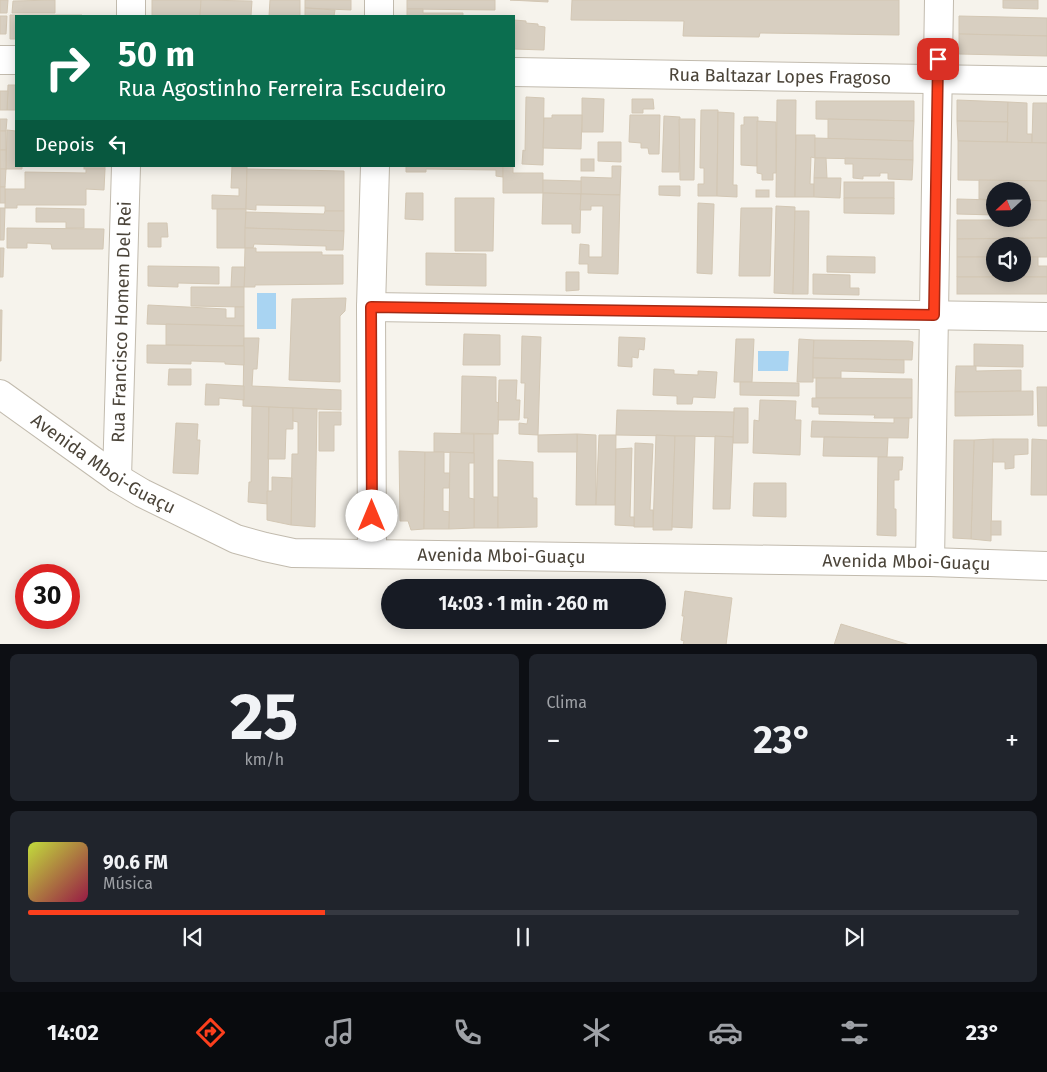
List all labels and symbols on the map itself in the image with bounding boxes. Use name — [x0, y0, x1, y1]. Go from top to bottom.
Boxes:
pin — [917, 38, 959, 80]
street label: Rua Baltazar Lopes Fragoso — [669, 64, 891, 89]
north arrow — [986, 182, 1031, 228]
street label: Rua Francisco Homem Del Rei — [107, 201, 136, 443]
street label: Avenida Mboi-Guaçu — [27, 409, 179, 519]
position arrow — [345, 489, 397, 541]
street label: Avenida Mboi-Guaçu — [417, 544, 586, 568]
street label: Avenida Mboi-Guaçu — [822, 549, 991, 575]
speed limit sign: 30 — [15, 564, 80, 629]

